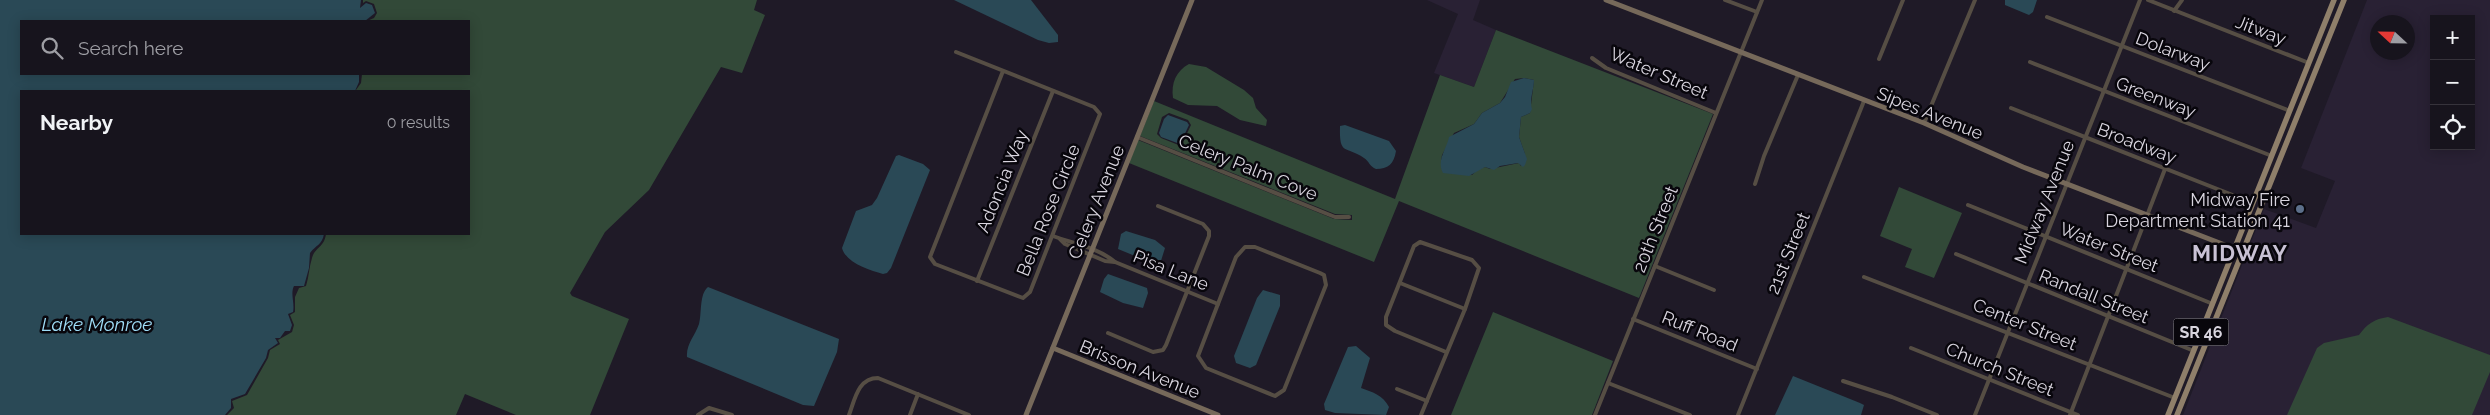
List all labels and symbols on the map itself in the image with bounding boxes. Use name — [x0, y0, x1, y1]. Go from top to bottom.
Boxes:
street label: Jitway — [2233, 11, 2289, 49]
north arrow — [2370, 15, 2415, 60]
street label: Dolarway — [2133, 27, 2214, 75]
street label: Water Street — [1607, 43, 1711, 103]
street label: Greenway — [2113, 72, 2199, 122]
street label: Sipes Avenue — [1874, 82, 1986, 144]
street label: Broadway — [2094, 118, 2180, 168]
street label: Adoncia Way — [972, 126, 1032, 235]
street label: Celery Palm Cove — [1175, 130, 1321, 205]
street label: Midway Avenue — [2010, 137, 2078, 267]
street label: Bella Rose Circle — [1012, 141, 1084, 279]
street label: Celery Avenue — [1064, 142, 1129, 262]
street label: 20th Street — [1628, 183, 1682, 275]
place label: Midway Fire Department Station 41 — [2105, 189, 2290, 231]
marker: Midway Fire Department Station 41 — [2294, 203, 2306, 215]
street label: 21st Street — [1762, 209, 1814, 297]
street label: Water Street — [2057, 218, 2161, 276]
district label: MIDWAY — [2192, 240, 2288, 266]
street label: Pisa Lane — [1130, 245, 1212, 295]
street label: Randall Street — [2036, 264, 2152, 328]
street label: Center Street — [1970, 294, 2080, 354]
street label: Ruff Road — [1659, 306, 1741, 356]
water label: Lake Monroe — [41, 313, 153, 335]
road number: SR 46 — [2174, 318, 2228, 346]
street label: Brisson Avenue — [1077, 335, 1204, 403]
street label: Church Street — [1943, 338, 2057, 400]

